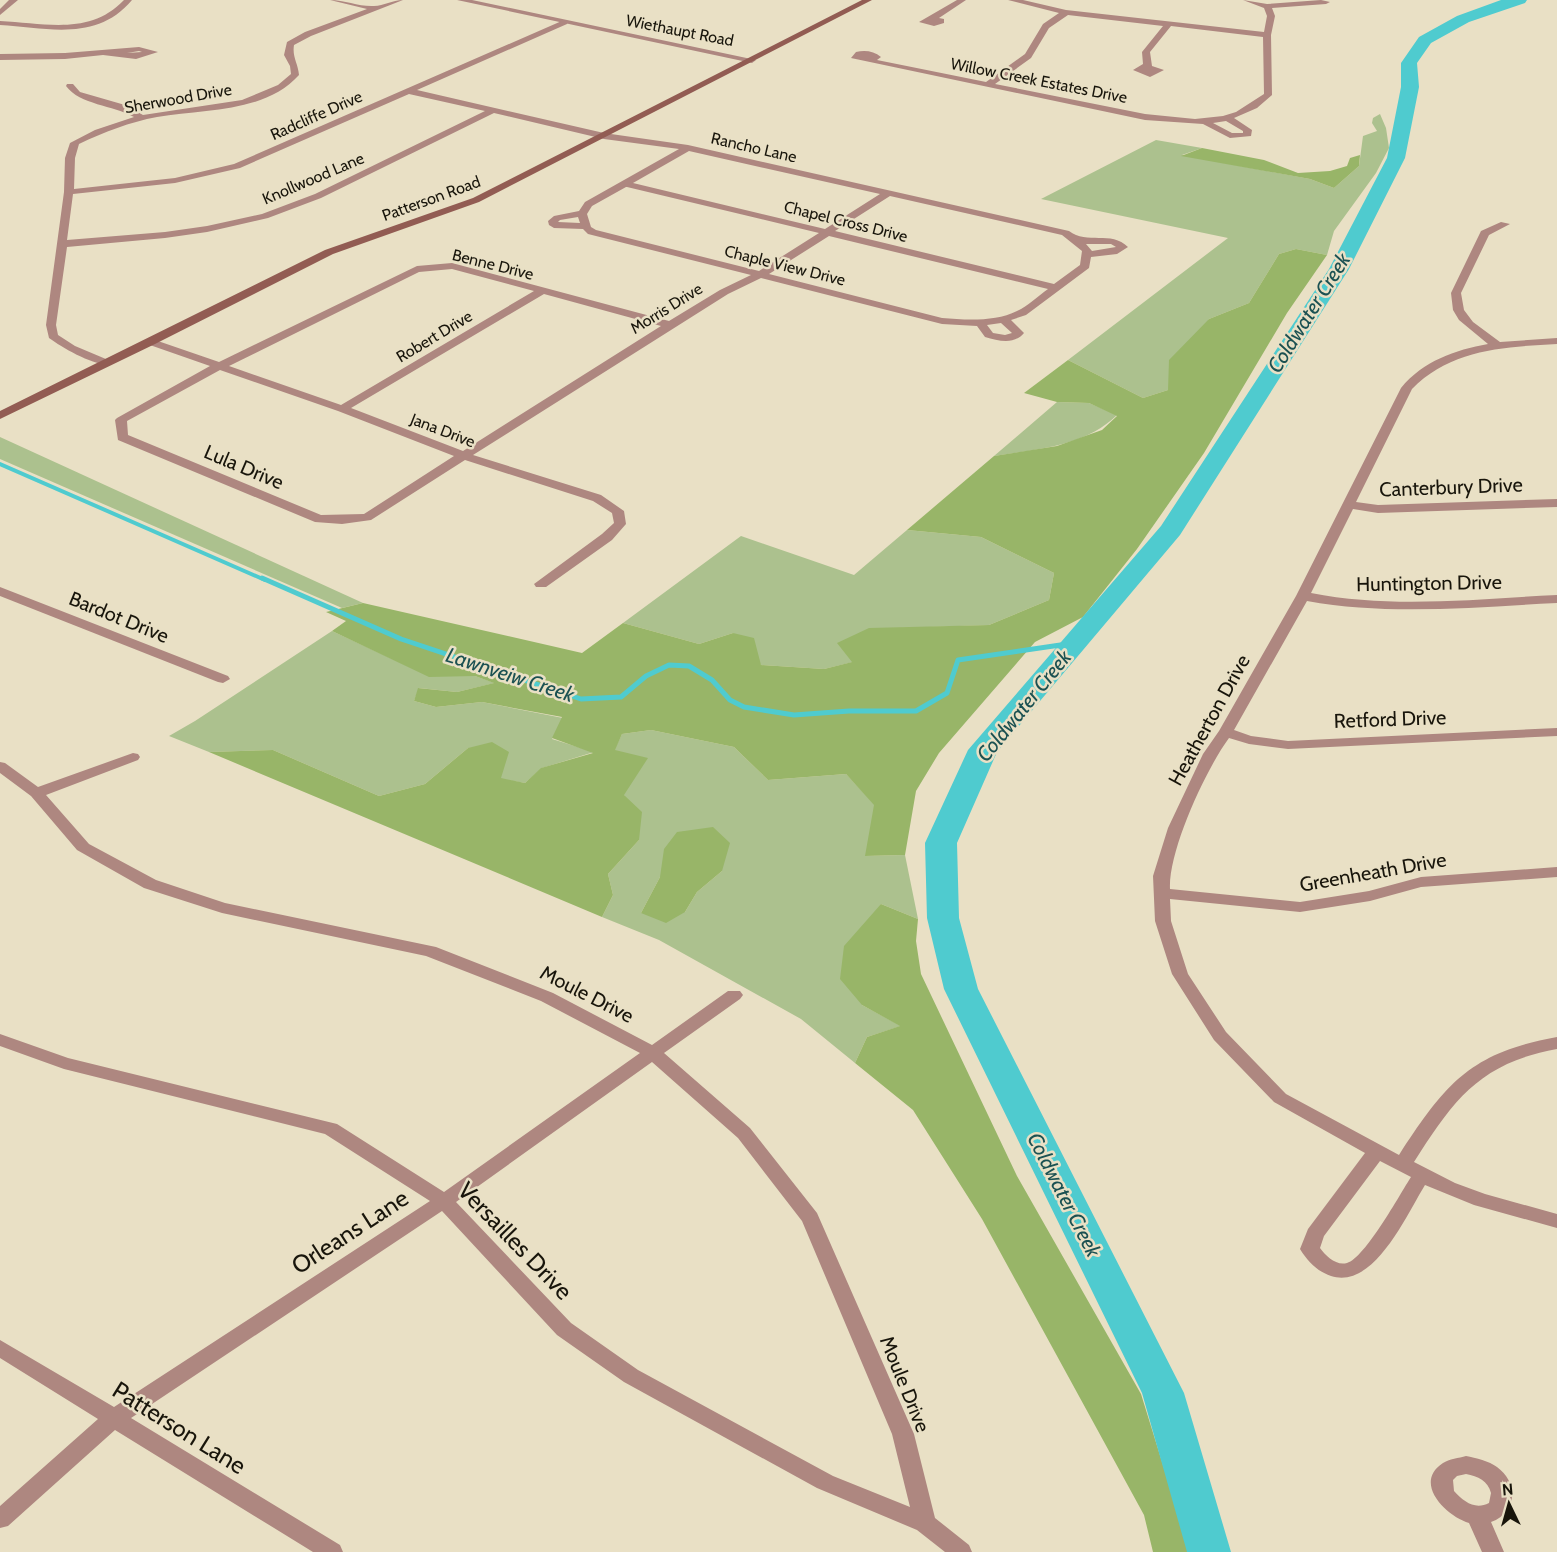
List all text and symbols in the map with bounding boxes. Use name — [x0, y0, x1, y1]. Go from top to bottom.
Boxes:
street label: Wiethaupt Road — [624, 11, 735, 50]
street label: Willow Creek Estates Drive — [949, 54, 1129, 107]
street label: Sherwood Drive — [123, 80, 233, 117]
street label: Radcliffe Drive — [267, 87, 365, 144]
street label: Rancho Lane — [709, 128, 799, 167]
street label: Knollwood Lane — [259, 148, 367, 208]
street label: Patterson Road — [379, 172, 483, 225]
street label: Chapel Cross Drive — [782, 197, 910, 246]
street label: Chaple View Drive — [723, 241, 847, 290]
street label: Benne Drive — [450, 245, 536, 284]
water label: Coldwater Creek — [1262, 248, 1356, 377]
street label: Morris Drive — [627, 279, 706, 338]
street label: Robert Drive — [393, 306, 476, 367]
street label: Jana Drive — [407, 409, 478, 451]
street label: Lula Drive — [201, 440, 287, 494]
street label: Canterbury Drive — [1379, 473, 1523, 501]
street label: Huntington Drive — [1356, 570, 1502, 596]
street label: Bardot Drive — [66, 586, 172, 648]
water label: Lawnveiw Creek — [443, 642, 578, 707]
water label: Coldwater Creek — [971, 644, 1077, 766]
street label: Heatherton Drive — [1163, 650, 1255, 790]
street label: Retford Drive — [1333, 705, 1447, 733]
street label: Greenheath Drive — [1298, 847, 1448, 897]
street label: Moule Drive — [536, 960, 638, 1028]
water label: Coldwater Creek — [1022, 1128, 1107, 1262]
street label: Versailles Drive — [452, 1176, 579, 1305]
street label: Orleans Lane — [286, 1183, 414, 1280]
street label: Moule Drive — [875, 1332, 935, 1436]
street label: Patterson Lane — [107, 1375, 251, 1480]
north arrow — [1479, 1474, 1539, 1534]
text: N — [1501, 1480, 1514, 1500]

